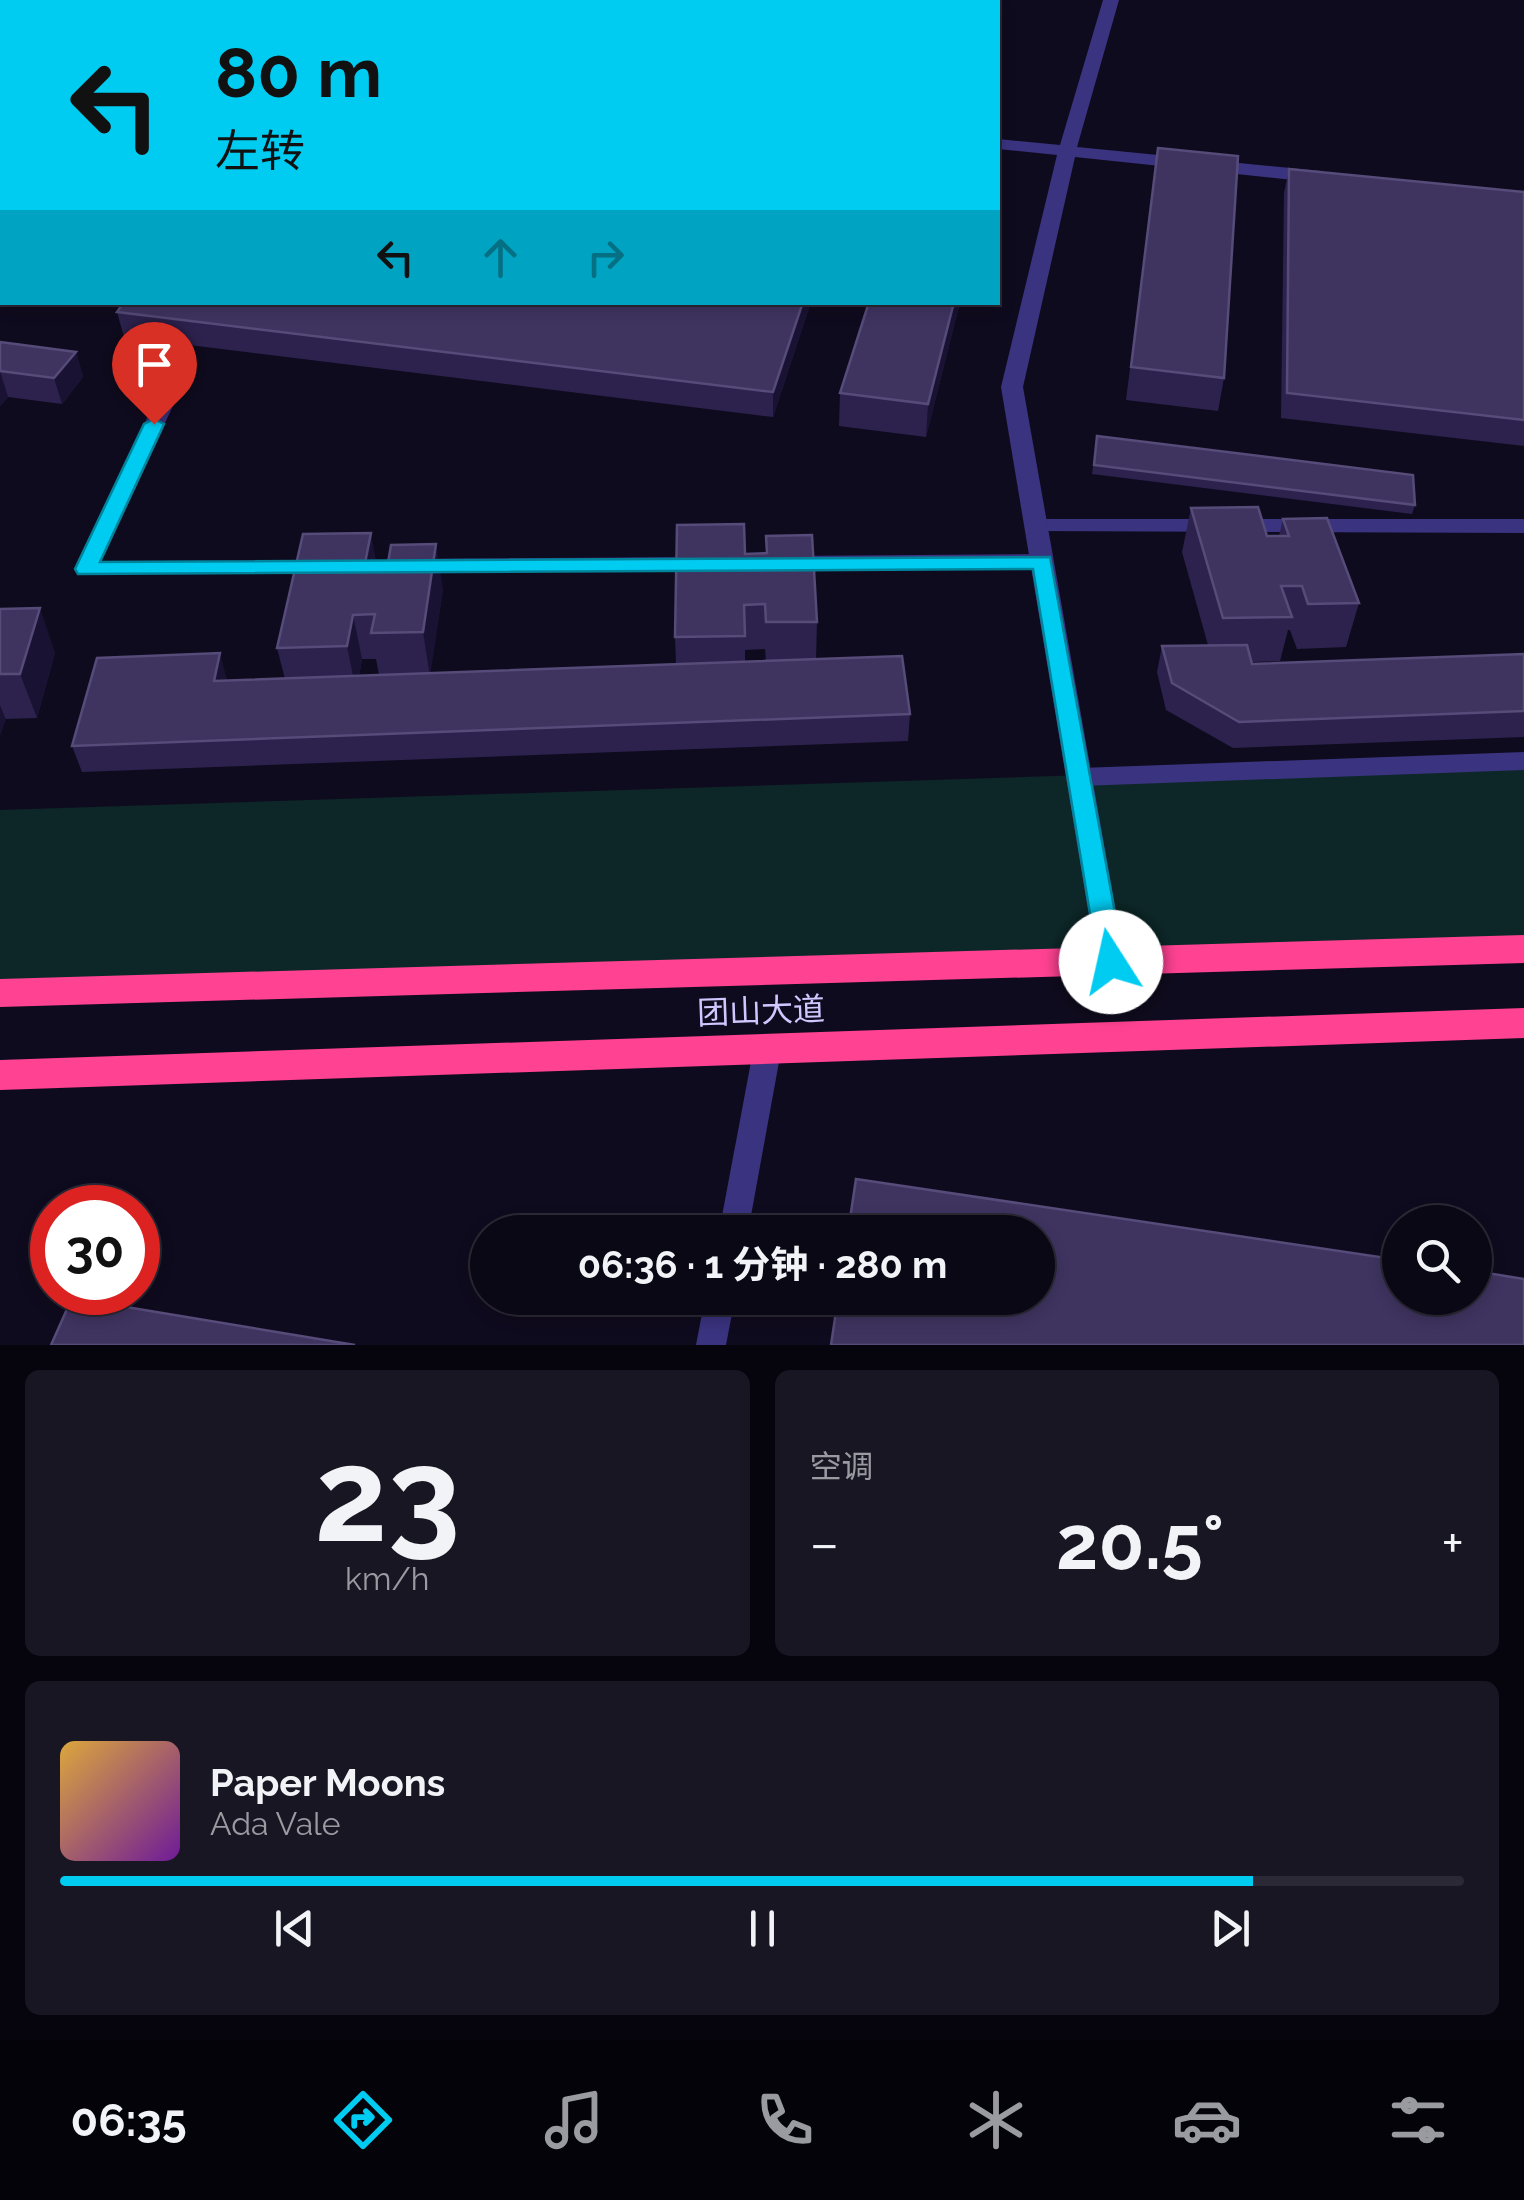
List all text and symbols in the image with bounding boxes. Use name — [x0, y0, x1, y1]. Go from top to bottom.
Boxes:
text: 80 m — [215, 31, 382, 113]
icon: left — [50, 40, 180, 170]
text: 左转 — [215, 125, 305, 178]
icon: left — [368, 230, 423, 285]
icon: ahead — [473, 230, 528, 285]
icon: right — [578, 230, 633, 285]
pin — [112, 322, 197, 425]
icon: arrive — [127, 337, 182, 392]
position arrow — [1059, 910, 1163, 1014]
street label: 团山大道 — [696, 990, 826, 1031]
speed limit sign: 30 — [30, 1185, 160, 1315]
map controls — [1382, 1205, 1492, 1315]
button: search — [1382, 1205, 1492, 1315]
text: 06:36 · 1 分钟 · 280 m — [578, 1242, 947, 1287]
text: 23 — [314, 1419, 460, 1571]
text: 空调 — [810, 1448, 874, 1485]
text: 20.5° — [1056, 1498, 1224, 1587]
text: − — [810, 1511, 839, 1576]
text: + — [1441, 1511, 1464, 1576]
text: km/h — [345, 1560, 429, 1597]
text: Paper Moons — [210, 1760, 445, 1805]
text: Ada Vale — [210, 1805, 341, 1842]
icon: previous — [267, 1901, 322, 1956]
icon: pause — [735, 1901, 790, 1956]
icon: next — [1203, 1901, 1258, 1956]
icon: directions — [328, 2085, 398, 2155]
icon: music — [539, 2085, 609, 2155]
icon: phone — [750, 2085, 820, 2155]
icon: climate — [961, 2085, 1031, 2155]
icon: car — [1172, 2085, 1242, 2155]
icon: filters — [1383, 2085, 1453, 2155]
text: 06:35 — [71, 2094, 187, 2147]

